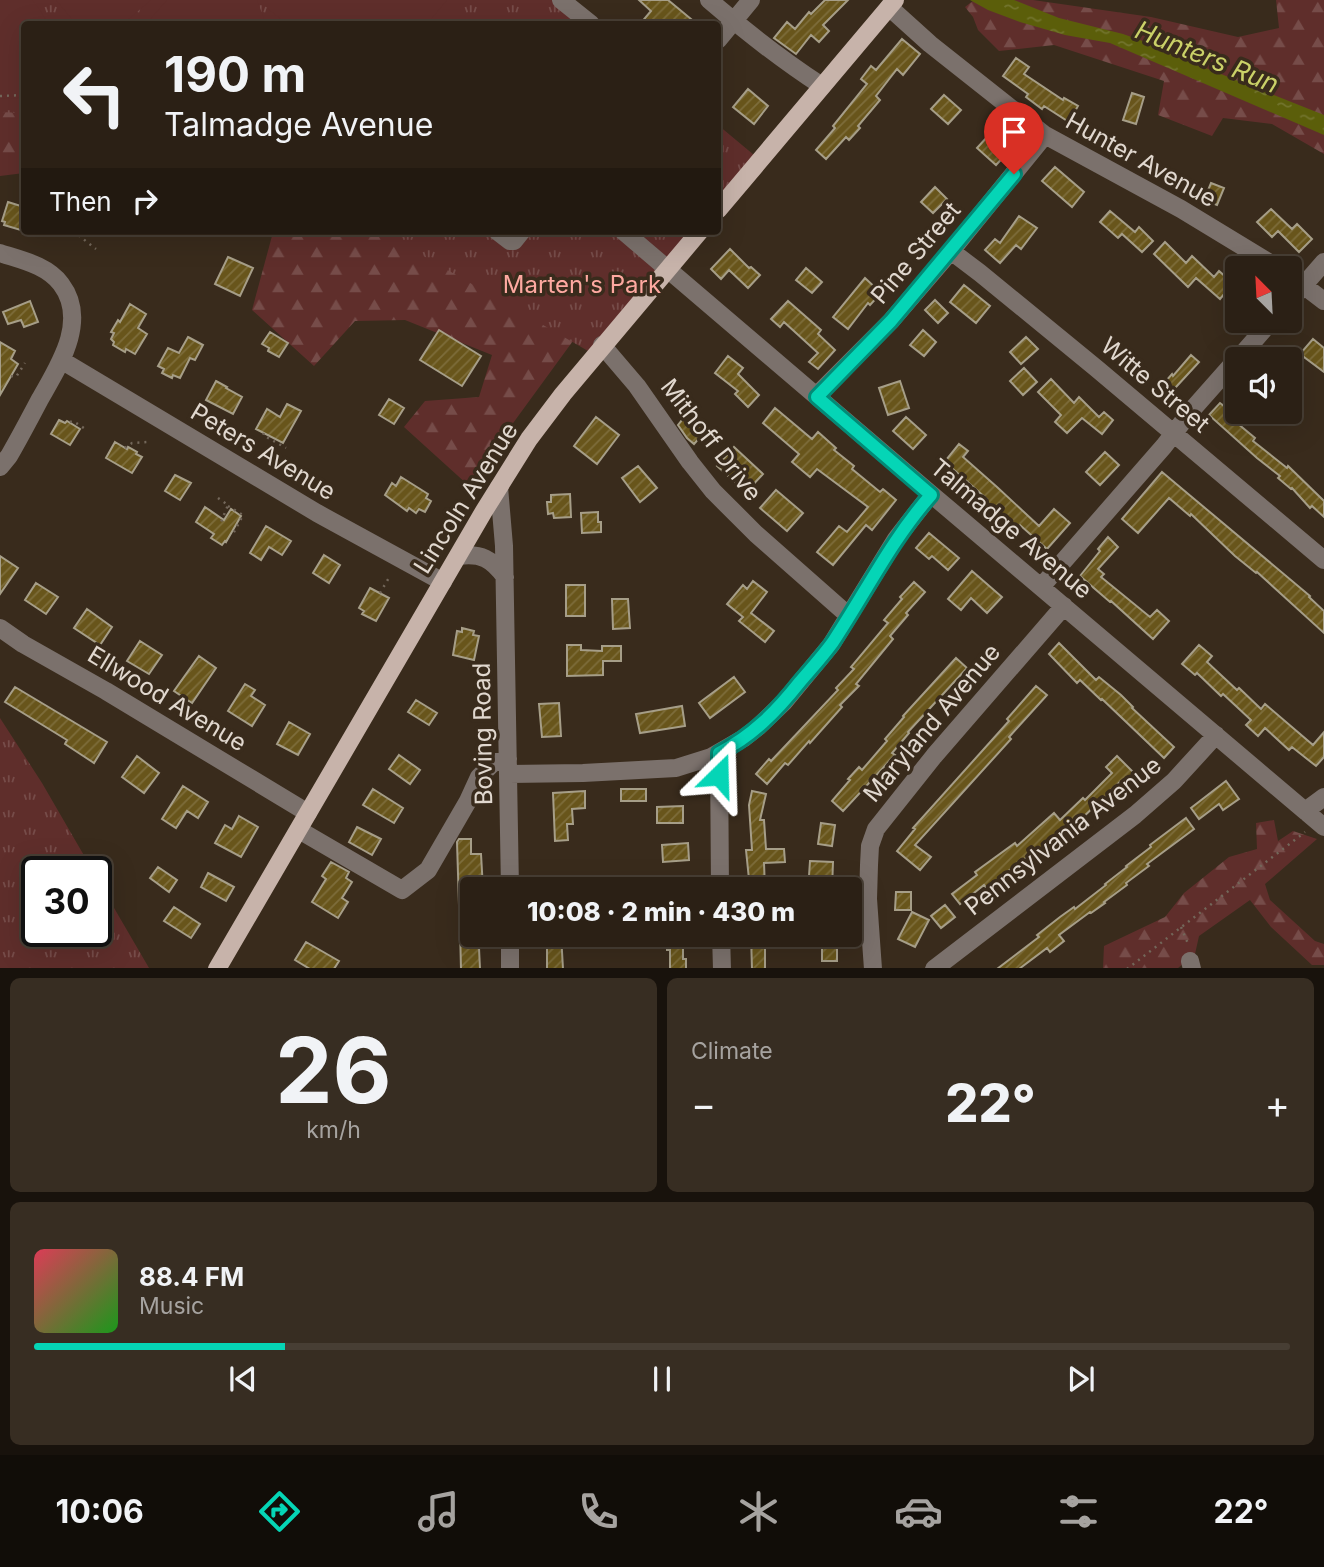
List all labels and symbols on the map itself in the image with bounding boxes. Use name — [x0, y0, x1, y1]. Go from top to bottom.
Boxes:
water label: Hunters Run — [1131, 14, 1283, 99]
pin — [984, 102, 1044, 174]
street label: Hunter Avenue — [1061, 106, 1222, 213]
street label: Pine Street — [865, 196, 967, 309]
north arrow — [1225, 256, 1302, 332]
park label: Marten's Park — [503, 270, 661, 299]
street label: Witte Street — [1095, 331, 1216, 439]
street label: Mithoff Drive — [655, 373, 768, 507]
street label: Peters Avenue — [186, 397, 341, 506]
street label: Lincoln Avenue — [408, 417, 524, 579]
street label: Talmadge Avenue — [925, 453, 1098, 605]
street label: Maryland Avenue — [857, 638, 1006, 808]
street label: Ellwood Avenue — [83, 640, 252, 757]
street label: Boving Road — [467, 663, 498, 805]
position arrow — [682, 738, 756, 812]
street label: Pennsylvania Avenue — [959, 750, 1167, 921]
speed limit sign: 30 — [21, 856, 112, 947]

